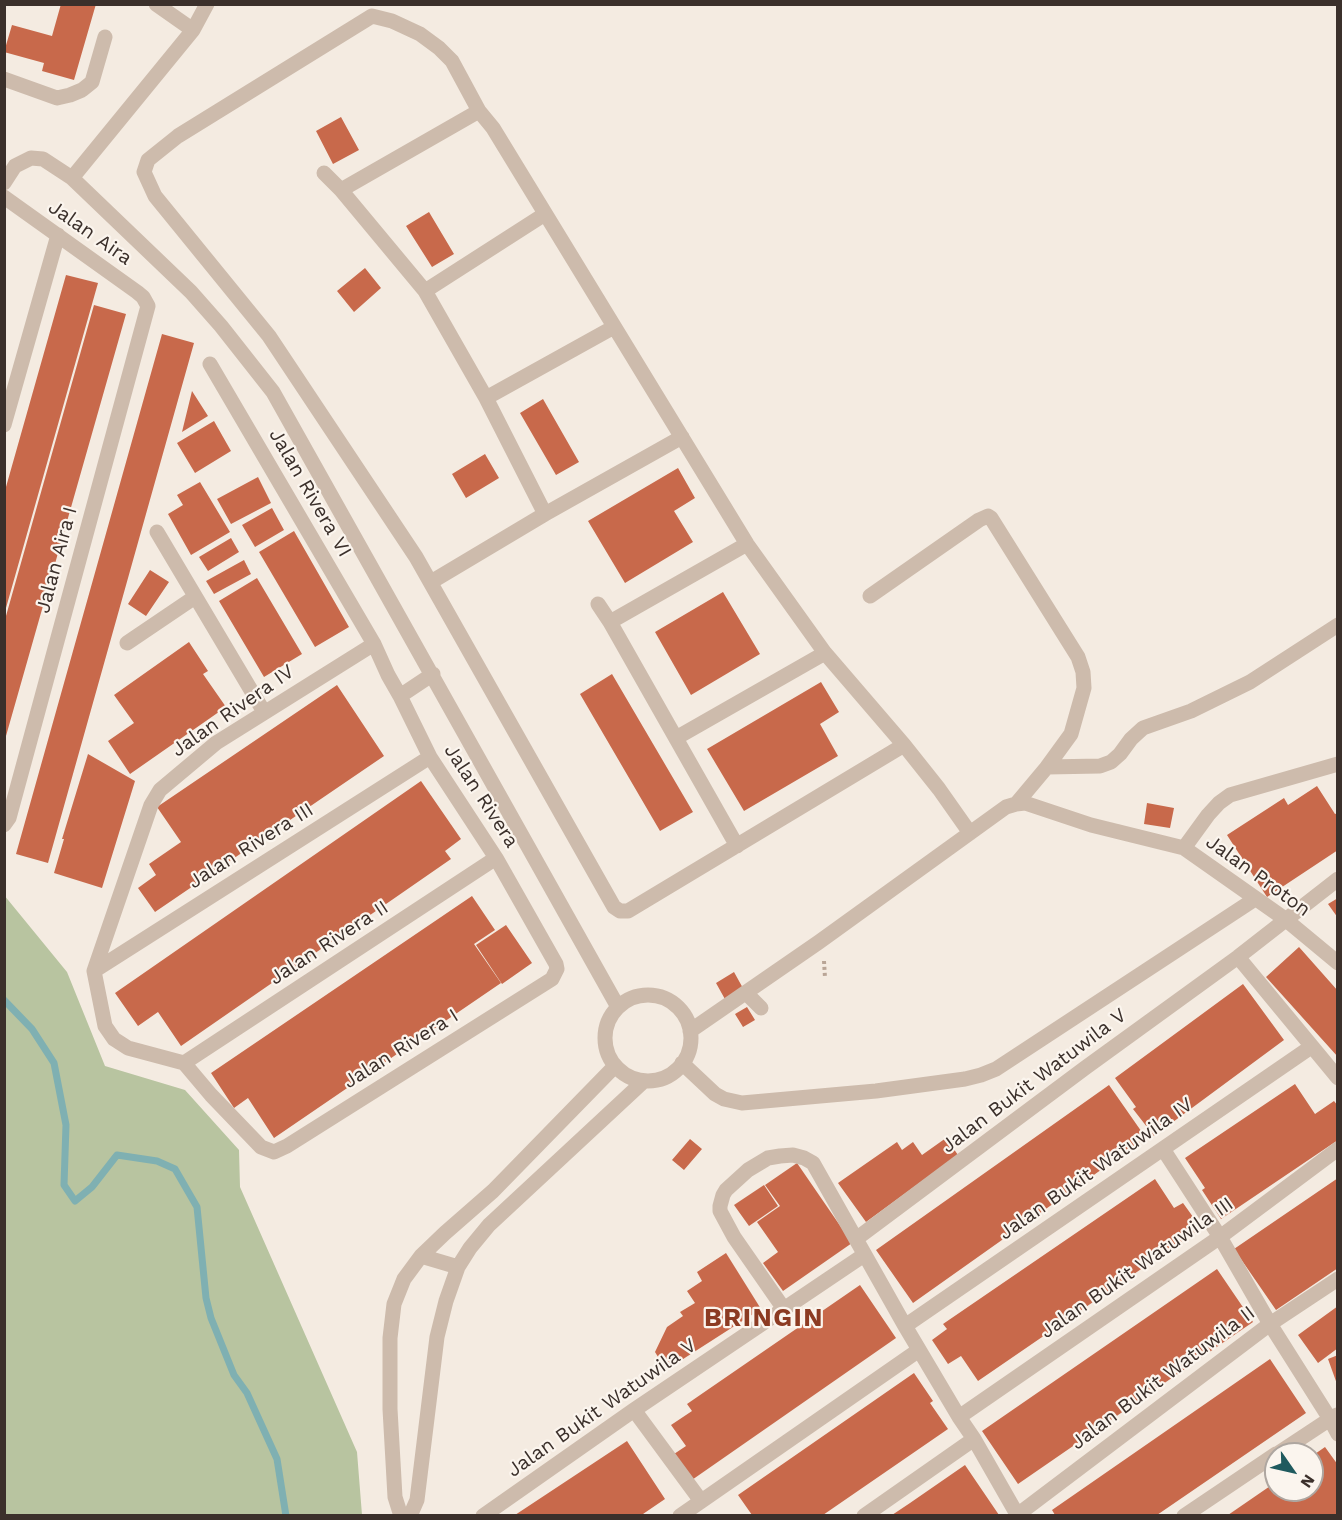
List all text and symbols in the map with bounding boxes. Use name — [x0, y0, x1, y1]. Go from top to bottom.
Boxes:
street label: Jalan Aira — [44, 195, 136, 271]
street label: Jalan Rivera VI — [264, 425, 356, 561]
street label: Jalan Aira I — [31, 504, 83, 616]
street label: Jalan Rivera IV — [167, 660, 299, 762]
street label: Jalan Rivera — [439, 740, 523, 852]
street label: Jalan Rivera III — [184, 798, 318, 894]
street label: Jalan Proton — [1201, 830, 1315, 922]
street label: Jalan Rivera II — [265, 896, 393, 990]
street label: Jalan Rivera I — [339, 1004, 463, 1094]
street label: Jalan Bukit Watuwila V — [937, 1004, 1131, 1158]
street label: Jalan Bukit Watuwila IV — [994, 1093, 1198, 1245]
street label: Jalan Bukit Watuwila III — [1036, 1192, 1238, 1344]
street label: Jalan Bukit Watuwila II — [1066, 1301, 1260, 1455]
district label: BRINGIN — [704, 1302, 824, 1334]
street label: Jalan Bukit Watuwila V — [503, 1333, 701, 1483]
north arrow — [1264, 1442, 1324, 1502]
text: N — [1296, 1471, 1319, 1491]

